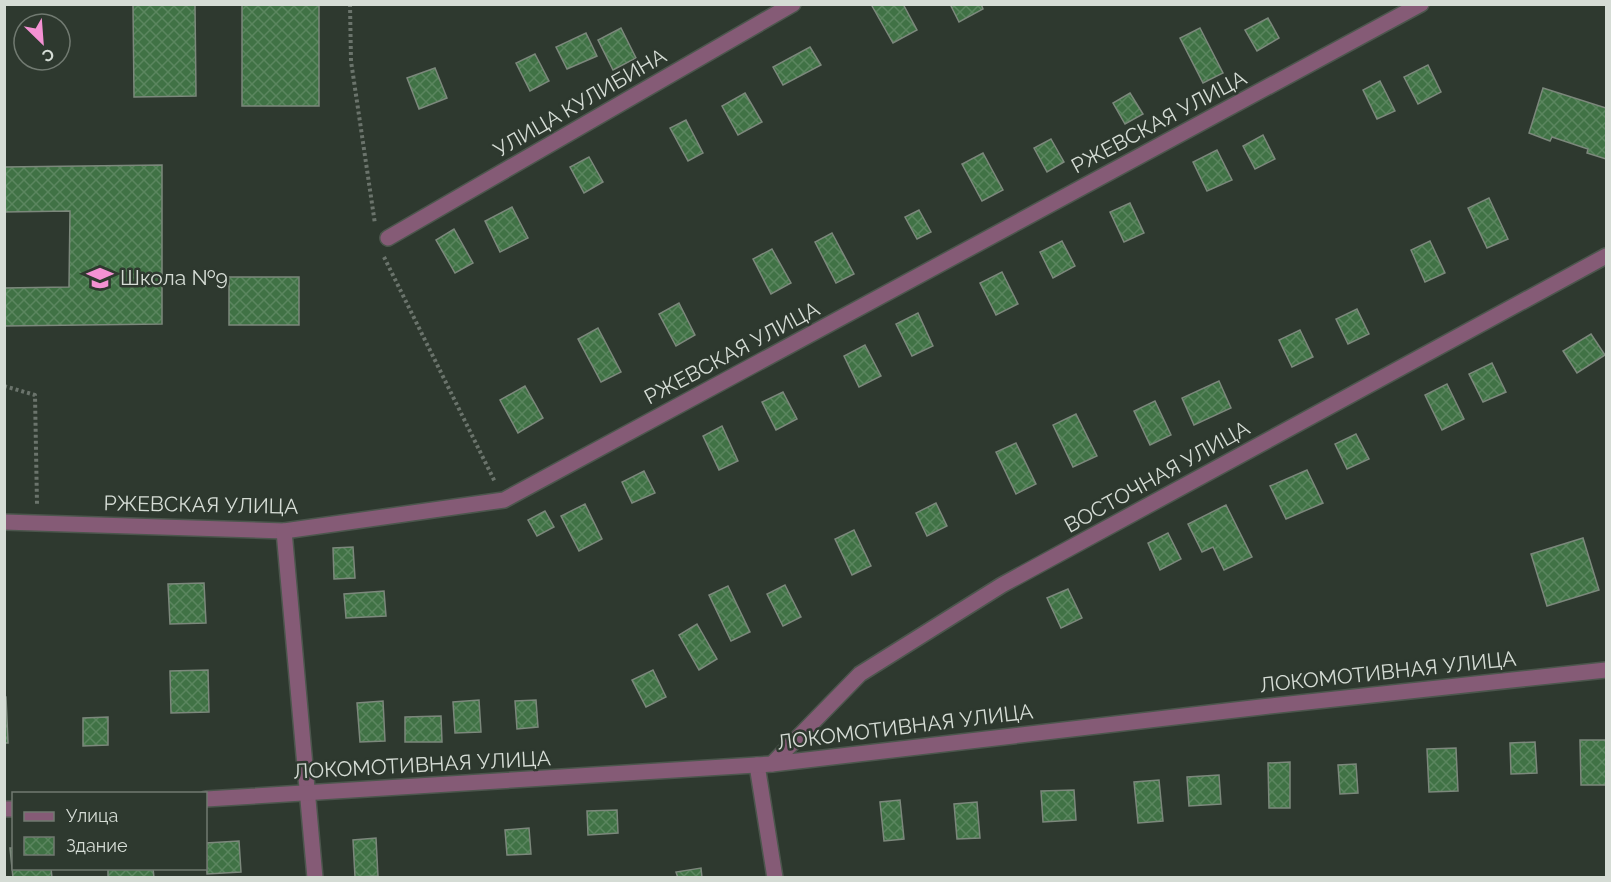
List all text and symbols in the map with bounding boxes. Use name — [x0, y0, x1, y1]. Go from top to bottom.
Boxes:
north arrow — [12, 12, 72, 72]
street label: УЛИЦА КУЛИБИНА — [489, 43, 671, 162]
text: С — [39, 44, 57, 66]
street label: РЖЕВСКАЯ УЛИЦА — [1067, 65, 1251, 178]
school or university icon: Школа №9 — [85, 263, 115, 293]
place label: Школа №9 — [120, 265, 228, 290]
street label: РЖЕВСКАЯ УЛИЦА — [640, 296, 824, 409]
street label: ВОСТОЧНАЯ УЛИЦА — [1060, 415, 1254, 538]
street label: РЖЕВСКАЯ УЛИЦА — [103, 490, 299, 519]
street label: ЛОКОМОТИВНАЯ УЛИЦА — [1258, 646, 1517, 697]
street label: ЛОКОМОТИВНАЯ УЛИЦА — [775, 698, 1034, 755]
street label: ЛОКОМОТИВНАЯ УЛИЦА — [293, 745, 551, 784]
legend — [12, 792, 207, 870]
text: Улица — [66, 805, 118, 826]
text: Здание — [66, 835, 128, 856]

